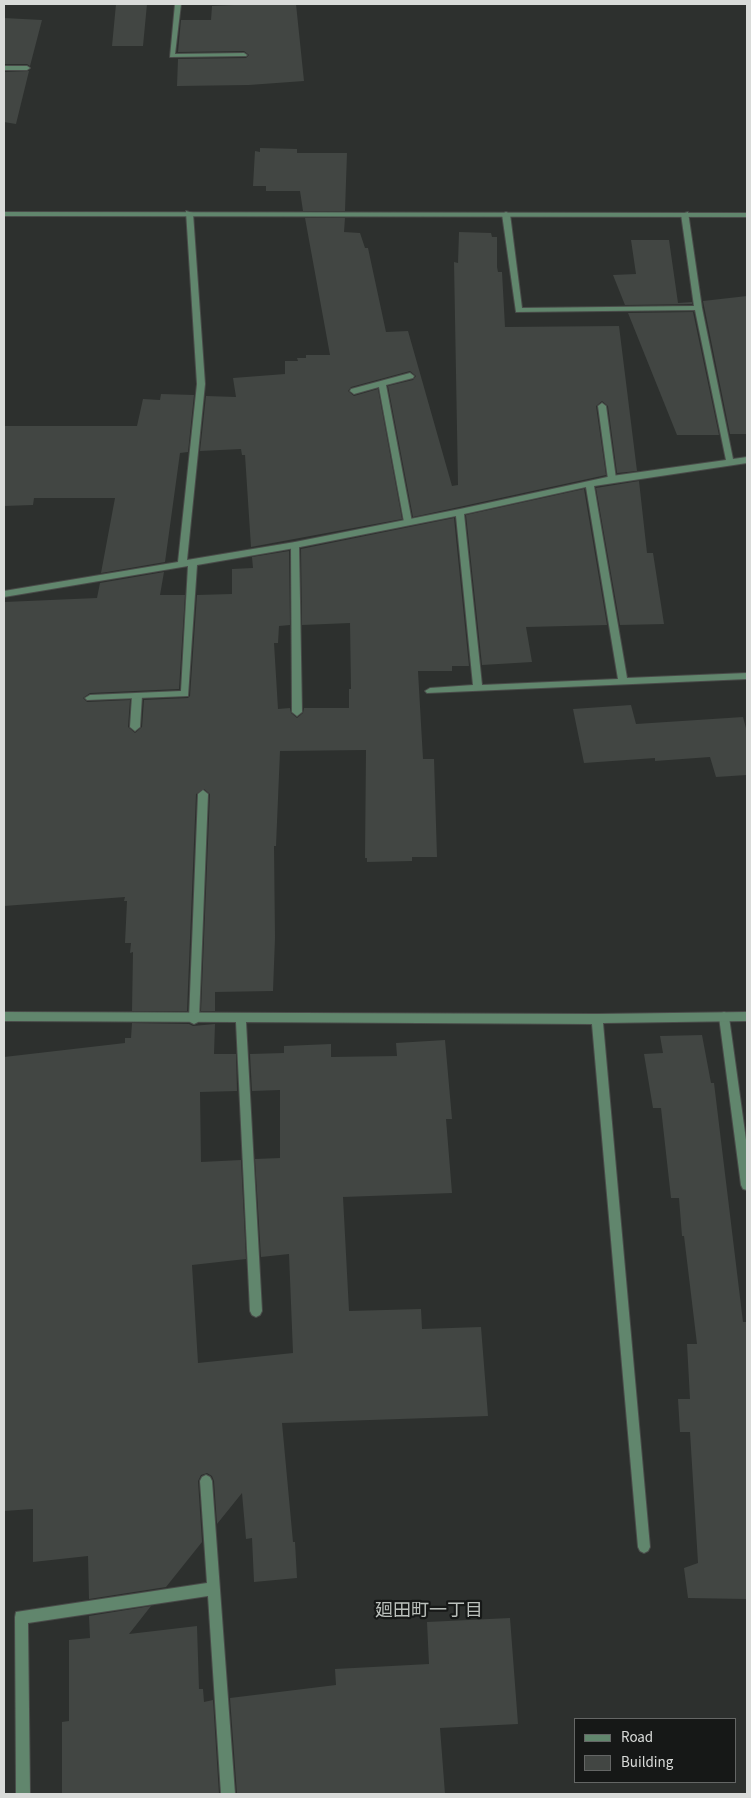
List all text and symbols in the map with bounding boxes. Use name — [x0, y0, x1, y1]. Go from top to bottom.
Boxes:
district label: 廻田町一丁目 — [375, 1601, 483, 1623]
legend — [574, 1718, 736, 1783]
text: Road — [621, 1727, 653, 1748]
text: Building — [621, 1752, 673, 1773]

